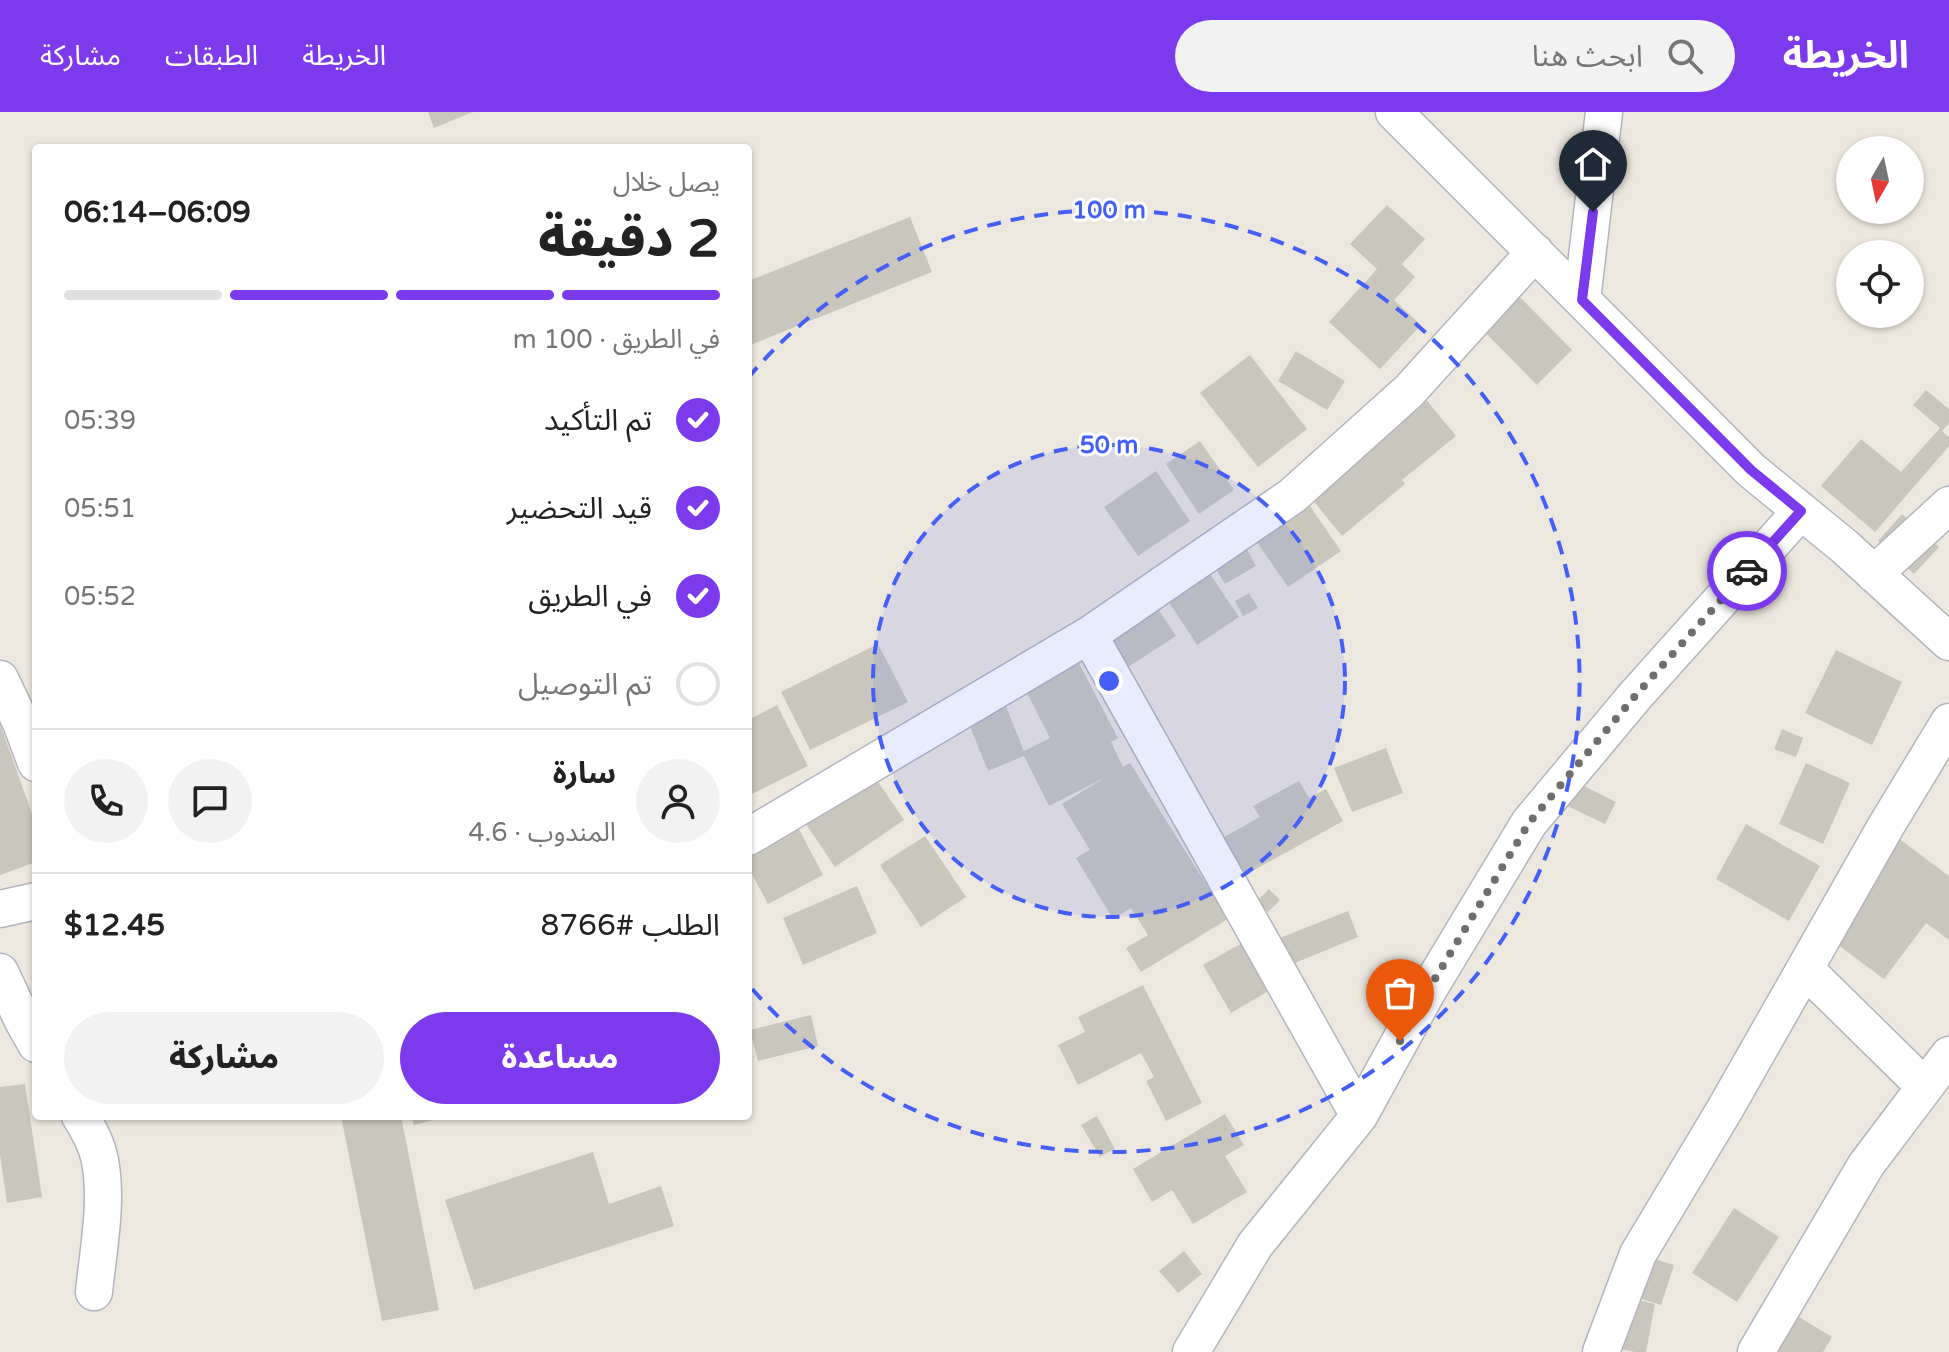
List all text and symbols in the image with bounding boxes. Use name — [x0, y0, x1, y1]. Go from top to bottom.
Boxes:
search box — [1175, 20, 1735, 92]
text: الخريطة — [1783, 33, 1909, 79]
icon: search — [1663, 34, 1707, 78]
text: ابحث هنا — [1532, 38, 1643, 75]
text: مشاركة — [40, 39, 121, 73]
text: الطبقات — [165, 39, 258, 73]
text: الخريطة — [302, 39, 386, 73]
pin — [1559, 130, 1627, 212]
north arrow — [1836, 136, 1924, 224]
map controls — [1836, 136, 1924, 328]
icon: home — [1571, 142, 1615, 186]
text: يصل خلال — [613, 167, 720, 198]
text: 06:09–06:14 — [64, 194, 251, 231]
text: 100 m — [1072, 196, 1146, 225]
text: 2 دقيقة — [538, 208, 720, 271]
button: locate — [1836, 240, 1924, 328]
text: في الطريق · 100 m — [513, 324, 720, 355]
icon: check — [676, 398, 720, 442]
text: تم التأكيد — [544, 402, 652, 439]
text: 05:39 — [64, 405, 136, 436]
text: 50 m — [1080, 431, 1138, 460]
icon: check — [676, 486, 720, 530]
text: قيد التحضير — [507, 490, 652, 527]
text: 05:51 — [64, 493, 136, 524]
courier — [1707, 531, 1787, 611]
icon: car — [1725, 549, 1769, 593]
icon: check — [676, 574, 720, 618]
text: في الطريق — [528, 578, 652, 615]
text: 05:52 — [64, 581, 136, 612]
text: تم التوصيل — [518, 666, 652, 703]
centre of rings — [1095, 667, 1123, 695]
text: سارة — [553, 755, 616, 792]
button: phone — [64, 759, 148, 843]
button: chat — [168, 759, 252, 843]
button: person — [636, 759, 720, 843]
text: المندوب · 4.6 — [468, 817, 616, 848]
text: $12.45 — [64, 907, 165, 944]
text: الطلب #8766 — [540, 907, 720, 944]
pin — [1366, 959, 1434, 1041]
icon: bag — [1378, 971, 1422, 1015]
button: مشاركة — [64, 1012, 384, 1104]
button: مساعدة — [400, 1012, 720, 1104]

